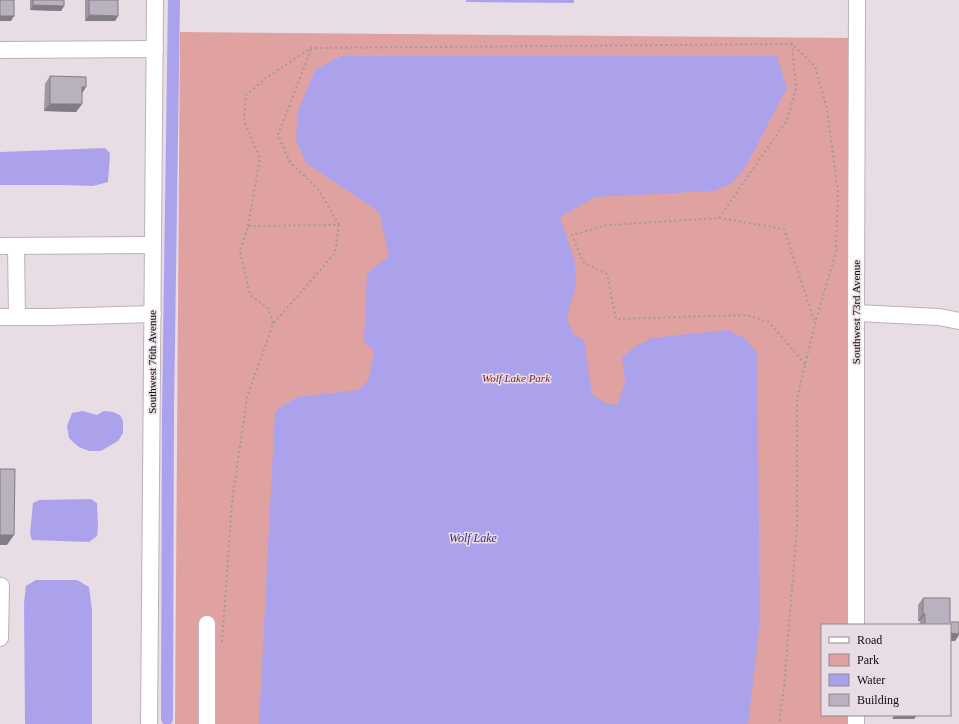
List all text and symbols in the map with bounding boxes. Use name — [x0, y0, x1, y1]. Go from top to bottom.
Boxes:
street label: Southwest 73rd Avenue — [850, 260, 862, 364]
street label: Southwest 76th Avenue — [146, 310, 158, 414]
park label: Wolf Lake Park — [482, 372, 551, 384]
water label: Wolf Lake — [449, 531, 498, 545]
legend — [821, 624, 951, 716]
text: Road — [857, 633, 882, 647]
text: Park — [857, 653, 879, 667]
text: Water — [857, 673, 885, 687]
text: Building — [857, 693, 899, 707]

